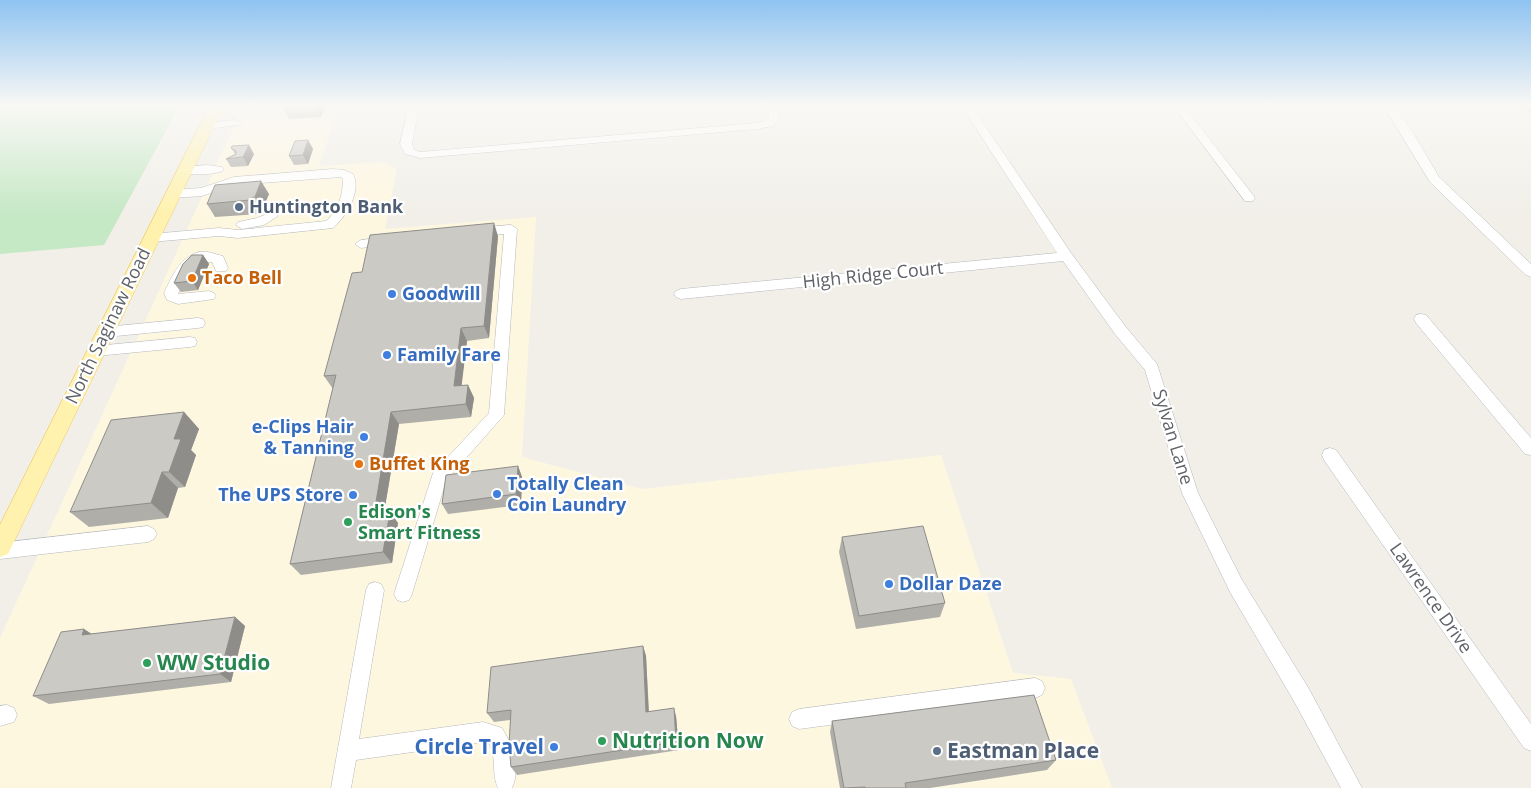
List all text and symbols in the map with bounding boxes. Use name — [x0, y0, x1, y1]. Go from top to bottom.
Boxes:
place label: Huntington Bank — [249, 194, 404, 218]
marker: Huntington Bank — [233, 201, 245, 213]
street label: North Saginaw Road — [59, 244, 155, 408]
street label: High Ridge Court — [801, 255, 945, 293]
place label: Taco Bell — [202, 265, 282, 289]
marker: Taco Bell — [186, 272, 198, 284]
place label: Goodwill — [402, 281, 481, 305]
marker: Goodwill — [386, 288, 398, 300]
place label: Family Fare — [397, 342, 501, 366]
marker: Family Fare — [381, 349, 393, 361]
street label: Sylvan Lane — [1148, 386, 1200, 487]
place label: e-Clips Hair & Tanning — [252, 414, 354, 459]
marker: e-Clips Hair & Tanning — [358, 431, 370, 443]
place label: Buffet King — [369, 451, 469, 475]
marker: Buffet King — [353, 458, 365, 470]
place label: Totally Clean Coin Laundry — [507, 471, 627, 516]
place label: The UPS Store — [218, 482, 343, 506]
marker: Totally Clean Coin Laundry — [491, 488, 503, 500]
marker: The UPS Store — [347, 489, 359, 501]
place label: Edison's Smart Fitness — [358, 499, 481, 544]
marker: Edison's Smart Fitness — [342, 516, 354, 528]
street label: Lawrence Drive — [1385, 538, 1479, 657]
place label: Dollar Daze — [899, 571, 1002, 595]
marker: Dollar Daze — [883, 578, 895, 590]
place label: WW Studio — [157, 648, 270, 676]
marker: WW Studio — [141, 657, 153, 669]
place label: Nutrition Now — [612, 726, 764, 754]
place label: Circle Travel — [414, 732, 544, 760]
marker: Nutrition Now — [596, 735, 608, 747]
place label: Eastman Place — [947, 736, 1099, 764]
marker: Circle Travel — [548, 741, 560, 753]
marker: Eastman Place — [931, 745, 943, 757]

